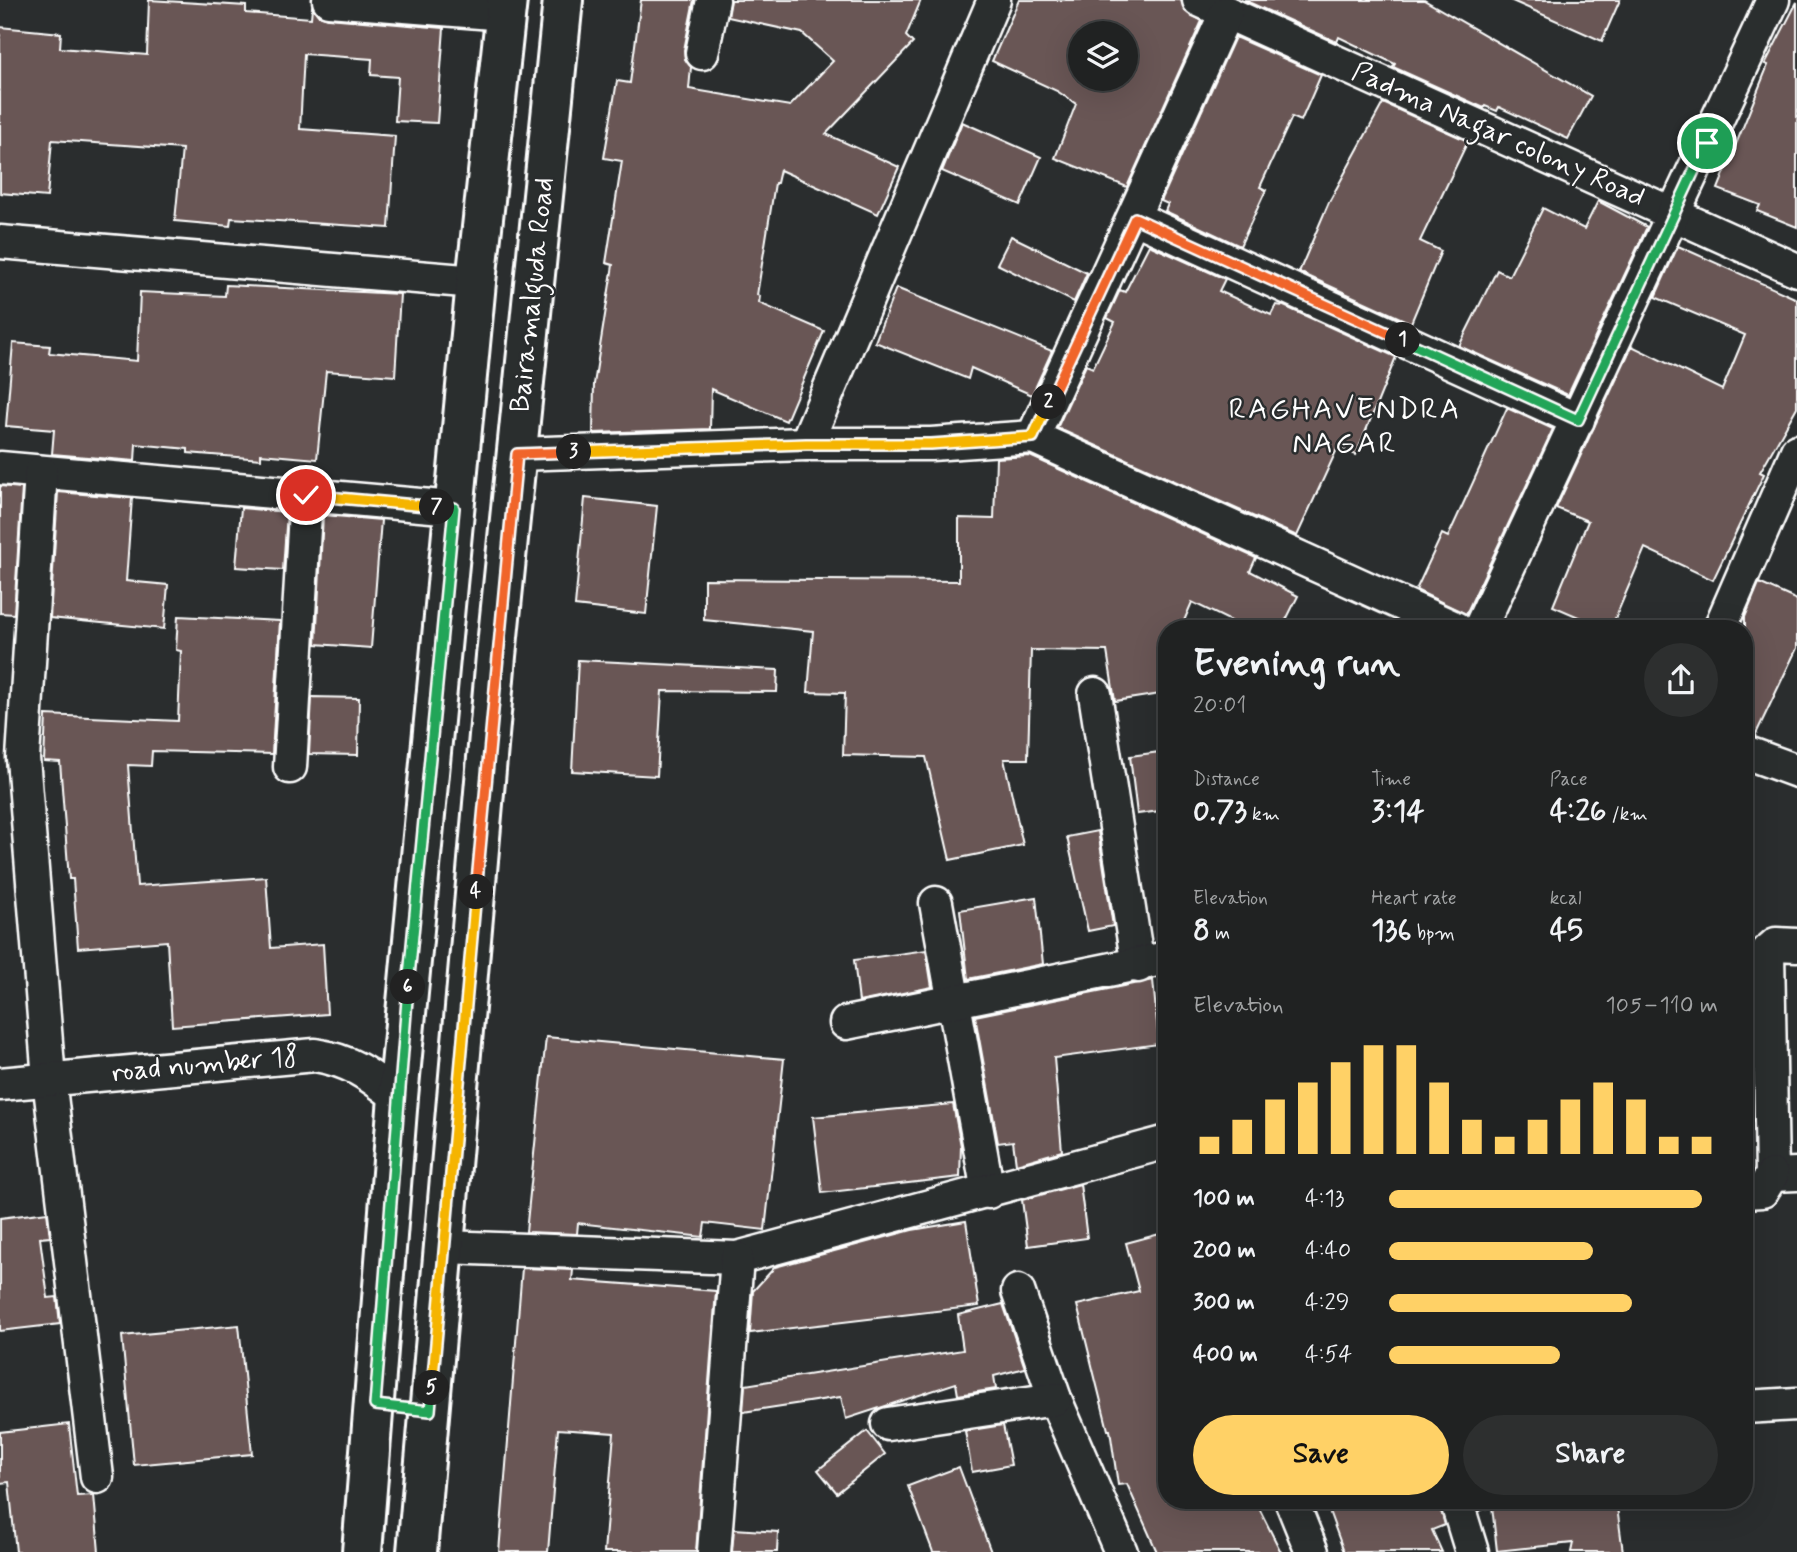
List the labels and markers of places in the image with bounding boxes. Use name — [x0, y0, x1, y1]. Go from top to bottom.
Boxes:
pin — [1677, 113, 1737, 173]
pin: 1 — [1386, 322, 1420, 358]
pin: 2 — [1032, 384, 1066, 420]
pin: 3 — [556, 434, 592, 470]
pin — [276, 465, 336, 525]
pin: 7 — [420, 490, 454, 524]
pin: 4 — [458, 874, 494, 910]
pin: 6 — [390, 970, 426, 1004]
pin: 5 — [414, 1370, 450, 1406]

